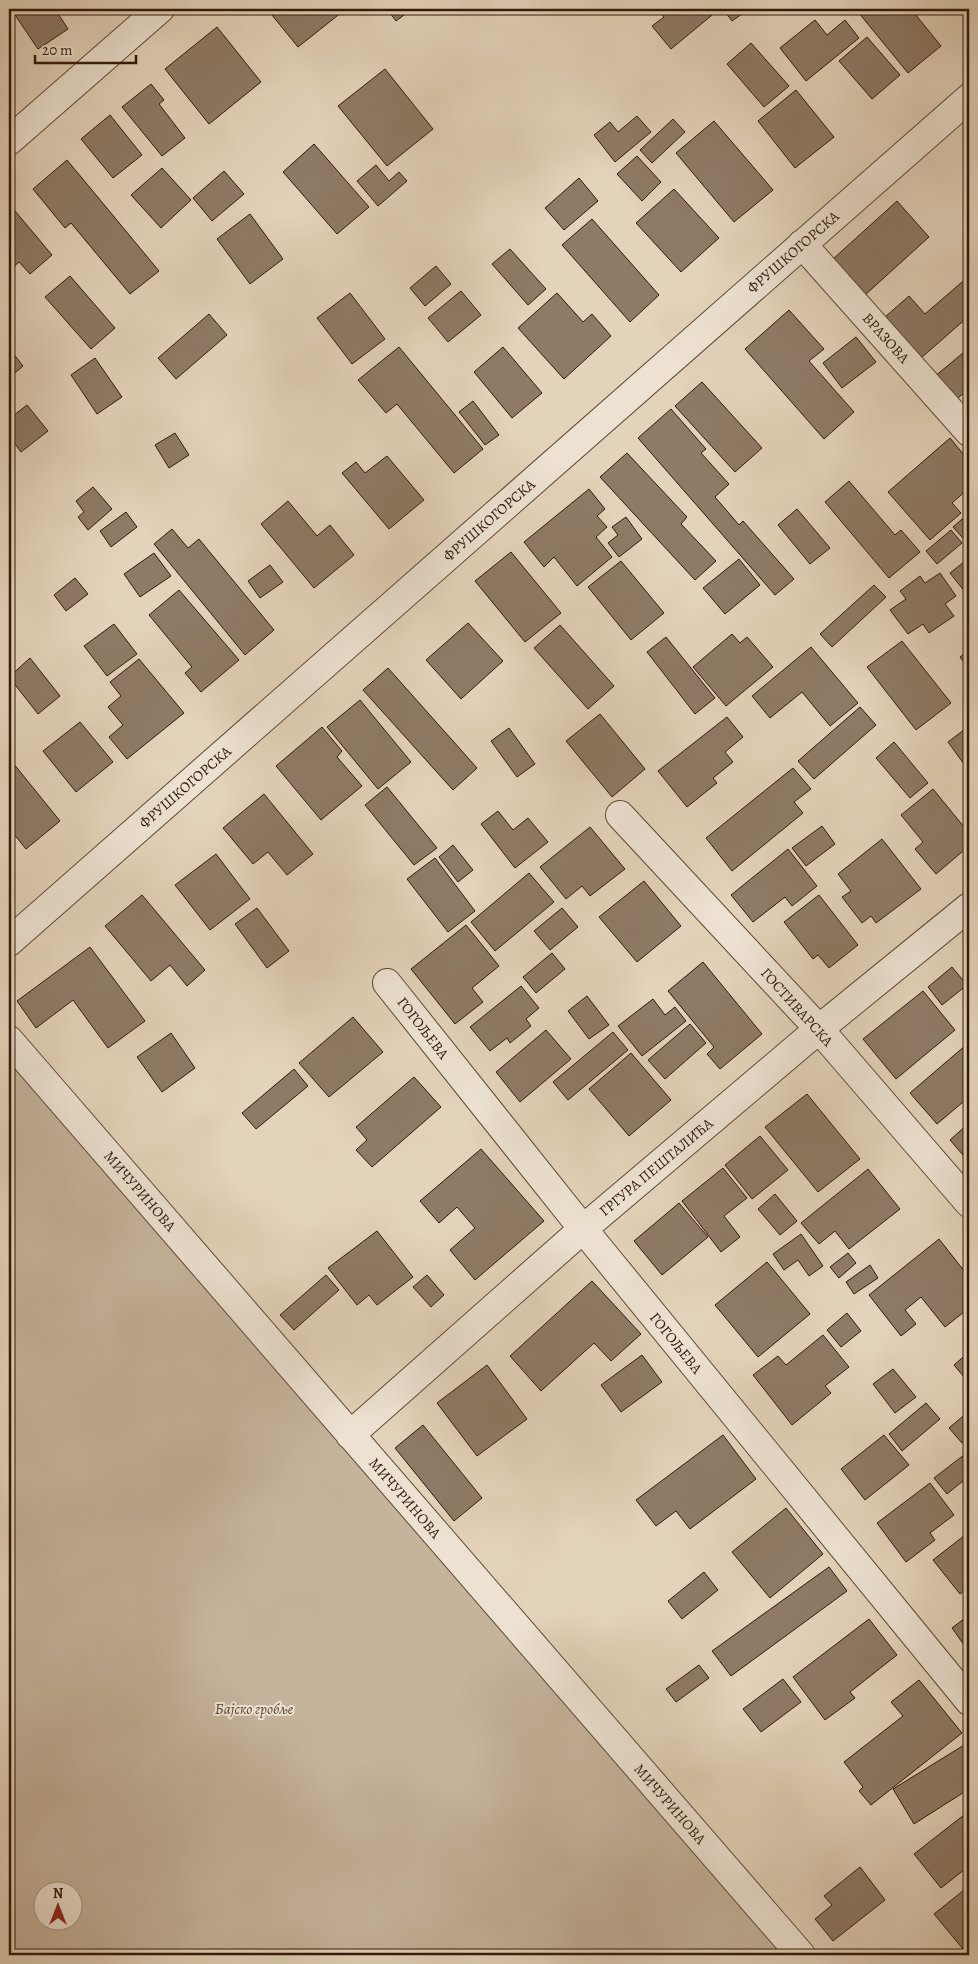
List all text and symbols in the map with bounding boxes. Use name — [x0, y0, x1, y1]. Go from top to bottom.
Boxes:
scale bar — [35, 32, 136, 64]
text: 20 m — [42, 40, 73, 60]
street label: ФРУШКОГОРСКА — [743, 206, 844, 298]
street label: ВРАЗОВА — [858, 308, 914, 368]
street label: ФРУШКОГОРСКА — [439, 474, 540, 566]
street label: ФРУШКОГОРСКА — [135, 741, 236, 833]
street label: ГОСТИВАРСКА — [756, 963, 838, 1051]
street label: ГОГОЉЕВА — [392, 993, 454, 1063]
street label: ГРГУРА ПЕШТАЛИЋА — [595, 1113, 717, 1221]
street label: МИЧУРИНОВА — [99, 1146, 181, 1236]
street label: ГОГОЉЕВА — [645, 1308, 707, 1378]
street label: МИЧУРИНОВА — [364, 1453, 446, 1543]
park label: Бајско гробље — [215, 1699, 294, 1719]
street label: МИЧУРИНОВА — [629, 1759, 711, 1849]
north arrow — [32, 1882, 82, 1932]
text: N — [53, 1884, 63, 1903]

